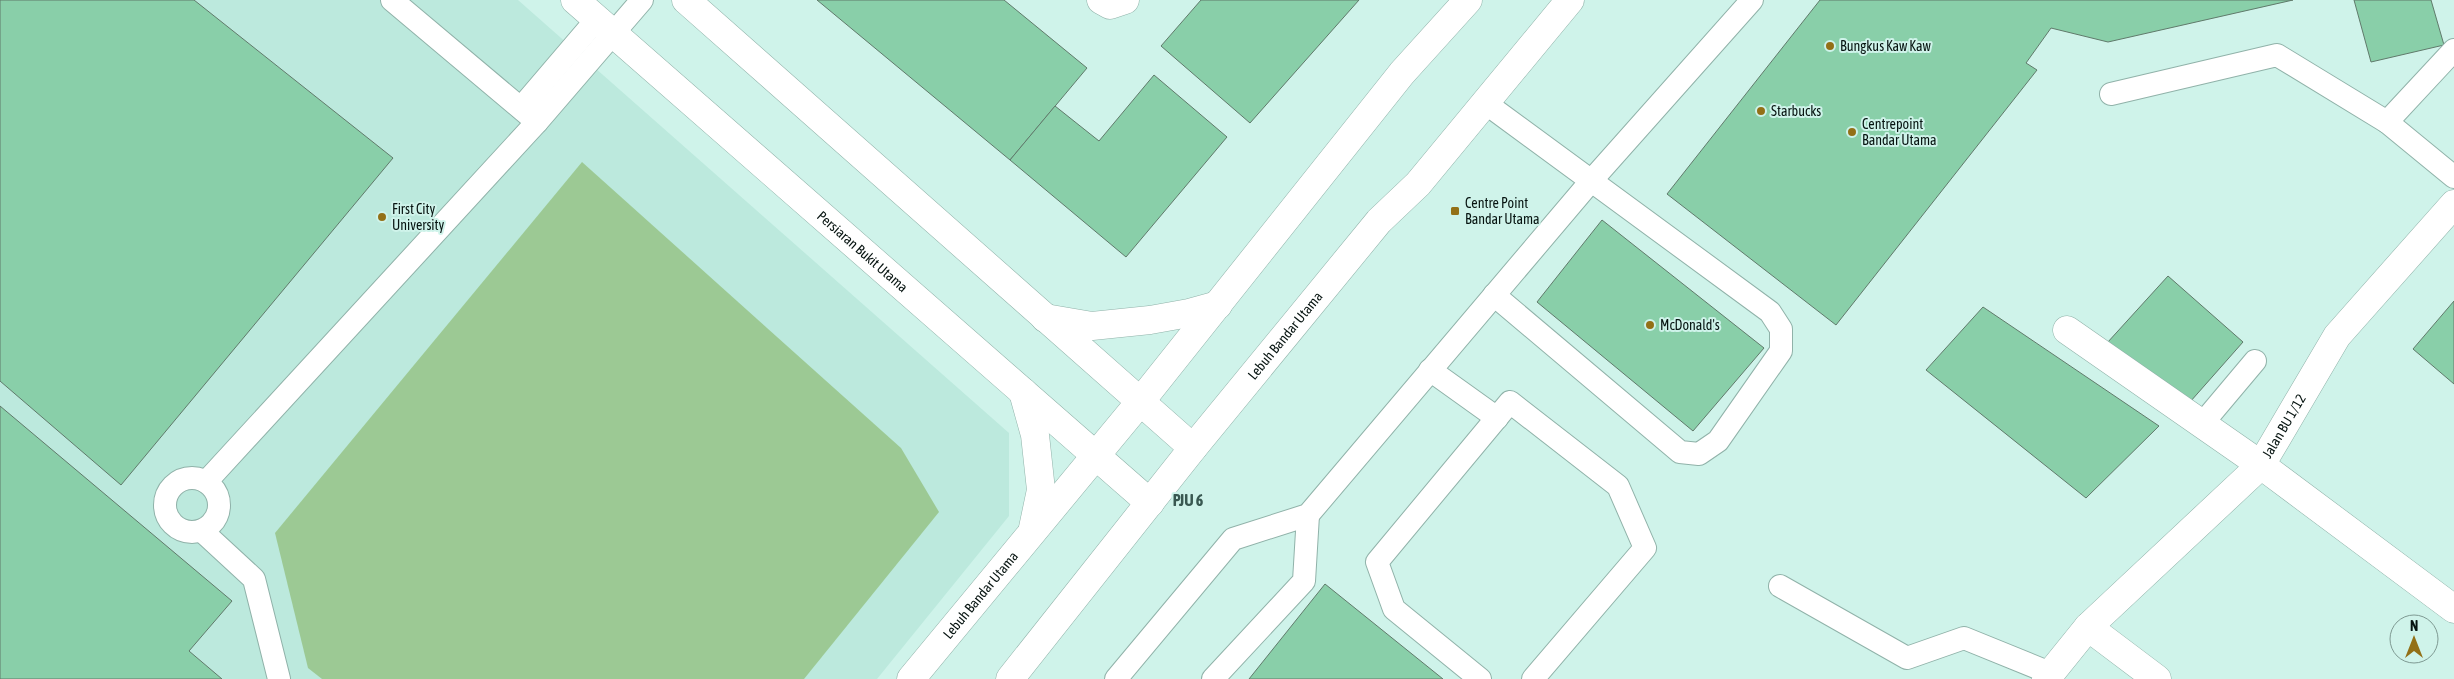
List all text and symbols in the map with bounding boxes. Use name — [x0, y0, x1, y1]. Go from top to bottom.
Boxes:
place label: Bungkus Kaw Kaw — [1840, 38, 1931, 54]
marker: Bungkus Kaw Kaw — [1824, 40, 1836, 52]
place label: Starbucks — [1771, 103, 1821, 119]
marker: Starbucks — [1755, 105, 1767, 117]
place label: Centrepoint Bandar Utama — [1862, 116, 1937, 148]
marker: Centrepoint Bandar Utama — [1846, 126, 1858, 138]
place label: Centre Point Bandar Utama — [1465, 195, 1540, 227]
place label: First City University — [392, 201, 445, 233]
marker: Centre Point Bandar Utama — [1449, 205, 1461, 217]
street label: Persiaran Bukit Utama — [814, 208, 911, 295]
marker: First City University — [376, 211, 388, 223]
street label: Lebuh Bandar Utama — [1245, 289, 1326, 383]
place label: McDonald's — [1660, 317, 1720, 333]
marker: McDonald's — [1644, 319, 1656, 331]
street label: Jalan BU 1/12 — [2259, 391, 2309, 461]
district label: PJU 6 — [1173, 491, 1204, 509]
street label: Lebuh Bandar Utama — [940, 548, 1021, 642]
north arrow — [2389, 614, 2439, 664]
text: N — [2410, 618, 2418, 634]

